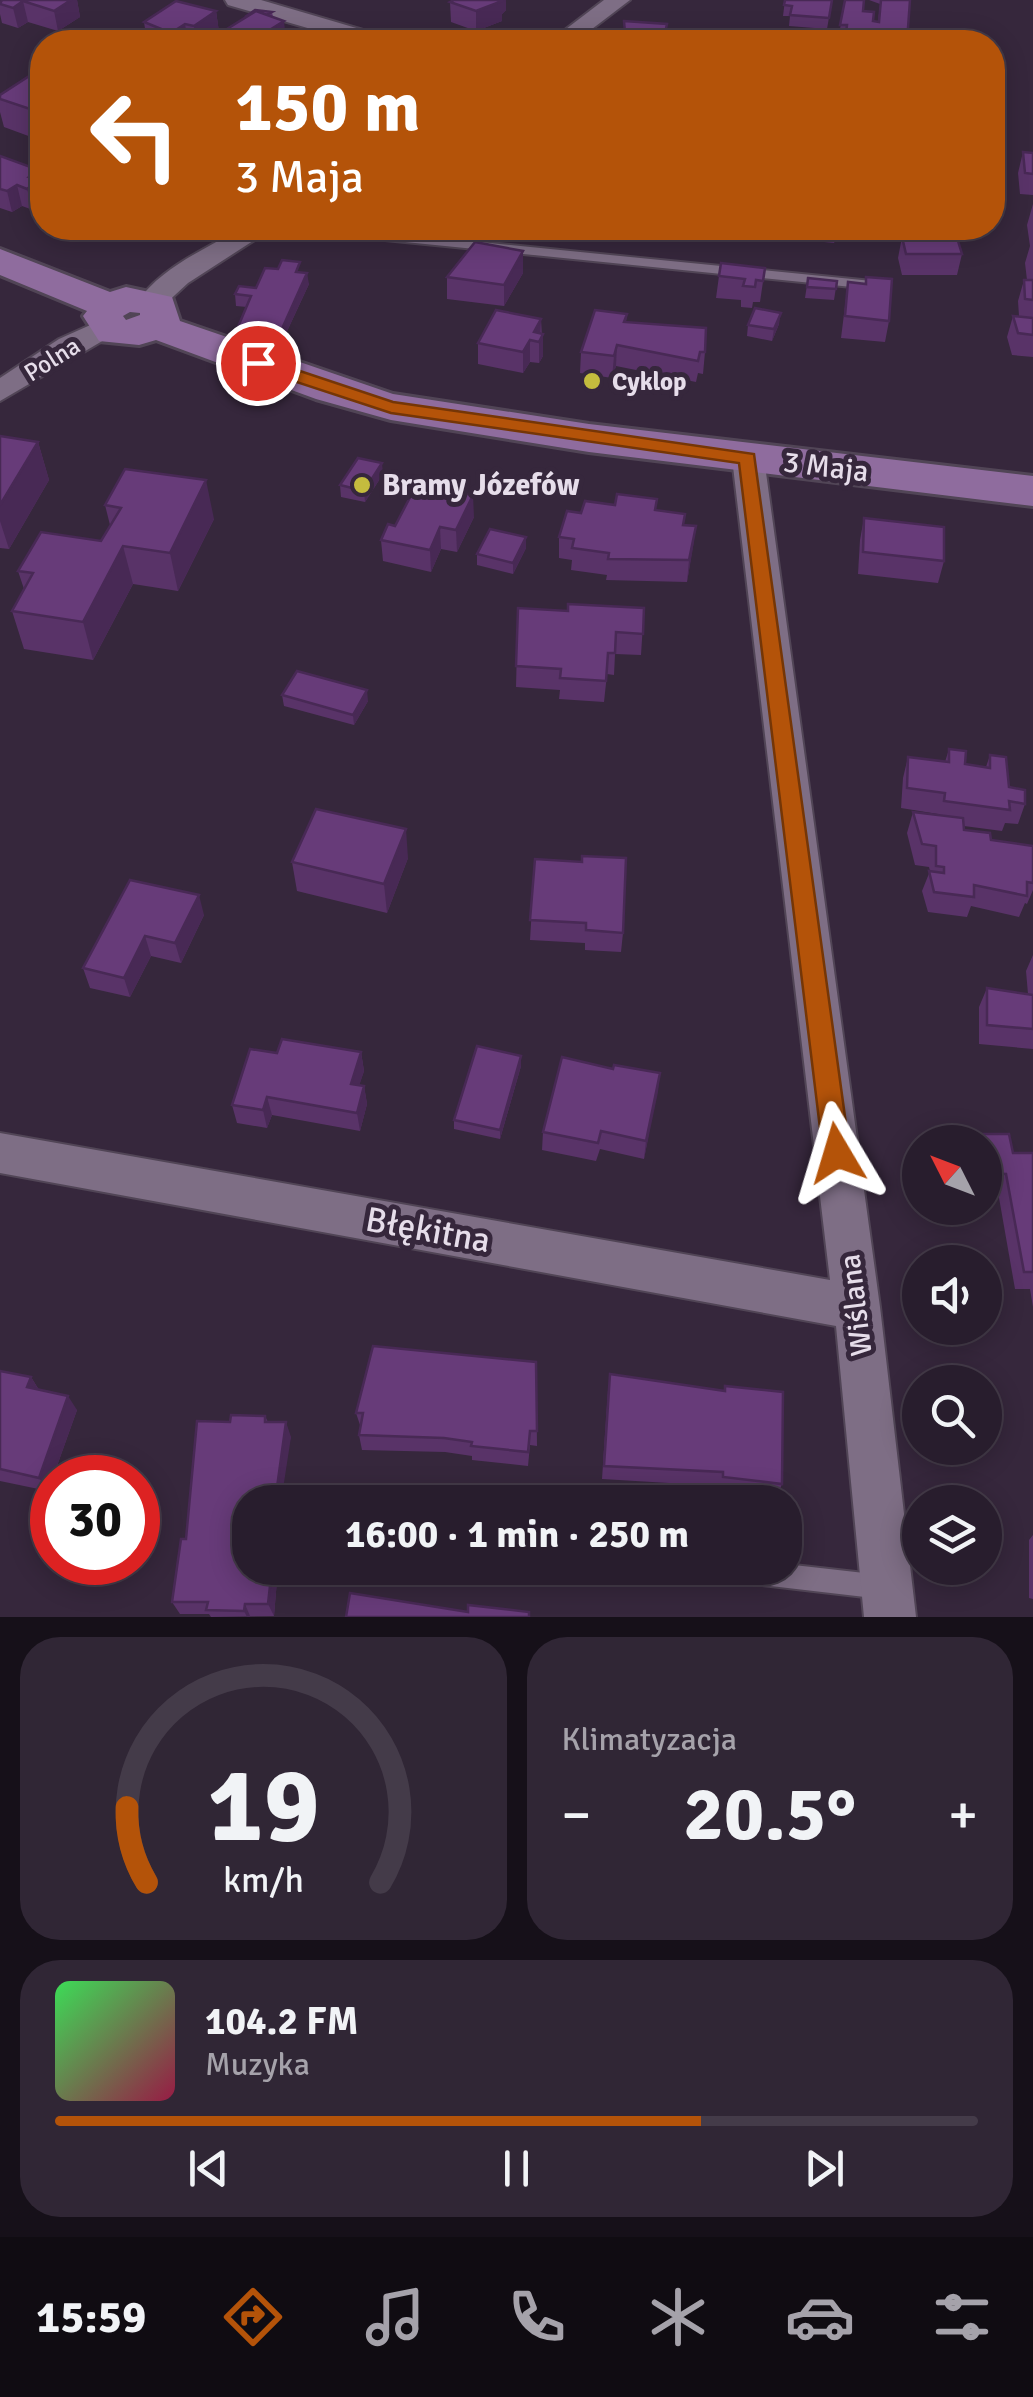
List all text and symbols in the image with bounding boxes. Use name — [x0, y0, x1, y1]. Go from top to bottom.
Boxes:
text: 150 m — [235, 64, 420, 150]
icon: left — [70, 70, 200, 200]
text: 3 Maja — [235, 150, 364, 205]
pin — [216, 321, 301, 406]
street label: Polna — [18, 330, 86, 388]
icon: arrive — [231, 336, 286, 391]
place label: Cyklop — [612, 366, 687, 397]
marker: Cyklop — [581, 370, 603, 392]
street label: 3 Maja — [781, 443, 871, 491]
place label: Bramy Józefów — [382, 467, 580, 504]
marker: Bramy Józefów — [351, 474, 373, 496]
position arrow — [785, 1101, 889, 1205]
north arrow — [902, 1125, 1002, 1225]
map controls — [902, 1125, 1002, 1585]
street label: Błękitna — [362, 1198, 494, 1262]
button: sound — [902, 1245, 1002, 1345]
street label: Wiślana — [831, 1252, 881, 1358]
button: search — [902, 1365, 1002, 1465]
speed limit sign: 30 — [30, 1455, 160, 1585]
button: layers — [902, 1485, 1002, 1585]
text: 16:00 · 1 min · 250 m — [345, 1511, 689, 1558]
text: Klimatyzacja — [562, 1720, 737, 1759]
text: 19 — [207, 1742, 319, 1870]
text: 20.5° — [683, 1768, 856, 1861]
text: − — [562, 1781, 591, 1849]
text: + — [948, 1781, 978, 1849]
text: km/h — [223, 1858, 304, 1902]
text: 104.2 FM — [205, 1998, 358, 2045]
text: Muzyka — [205, 2045, 310, 2084]
icon: previous — [181, 2141, 236, 2196]
icon: pause — [489, 2141, 544, 2196]
icon: next — [797, 2141, 852, 2196]
icon: directions — [218, 2282, 288, 2352]
icon: music — [360, 2282, 430, 2352]
icon: phone — [502, 2282, 572, 2352]
icon: climate — [643, 2282, 713, 2352]
icon: car — [785, 2282, 855, 2352]
icon: filters — [927, 2282, 997, 2352]
text: 15:59 — [36, 2290, 146, 2345]

